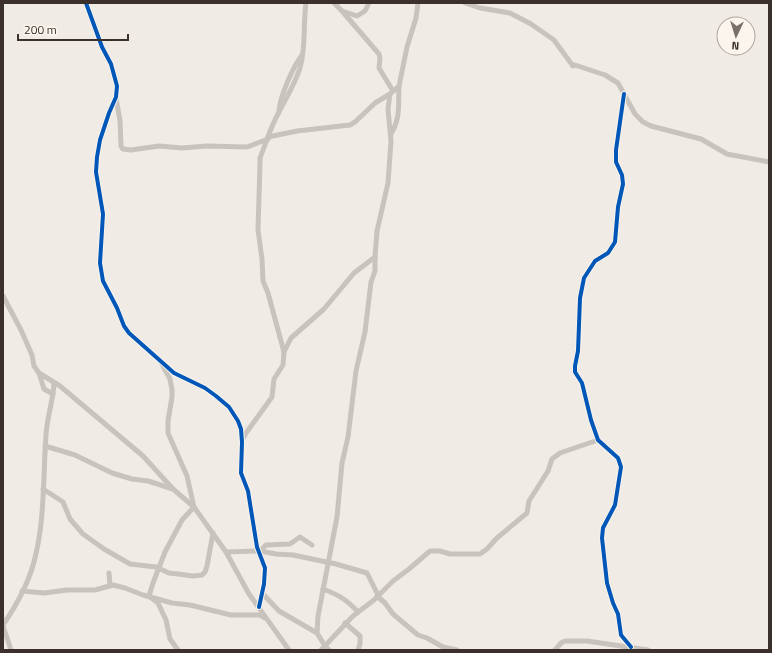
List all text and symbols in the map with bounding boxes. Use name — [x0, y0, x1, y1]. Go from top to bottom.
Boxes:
scale bar — [18, 16, 128, 42]
north arrow — [716, 16, 756, 56]
text: 200 m — [24, 20, 57, 39]
text: N — [731, 38, 740, 54]

